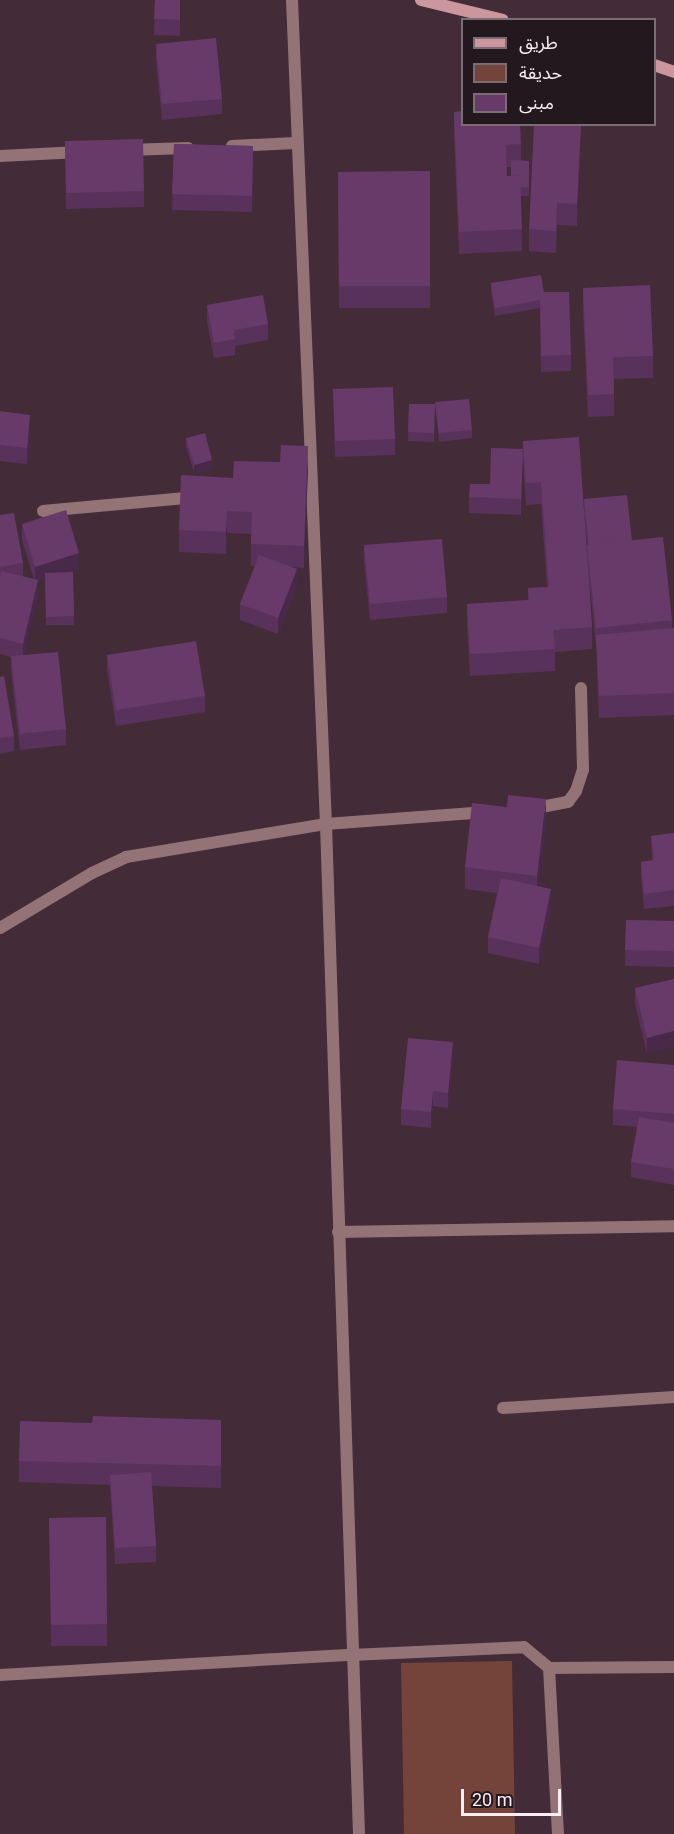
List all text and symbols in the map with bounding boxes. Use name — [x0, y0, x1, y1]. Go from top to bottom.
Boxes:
legend — [461, 18, 656, 126]
text: طريق — [519, 32, 558, 53]
text: حديقة — [519, 62, 562, 83]
text: مبنى — [519, 92, 554, 113]
scale bar — [464, 1777, 564, 1815]
text: 20 m — [472, 1789, 512, 1810]

